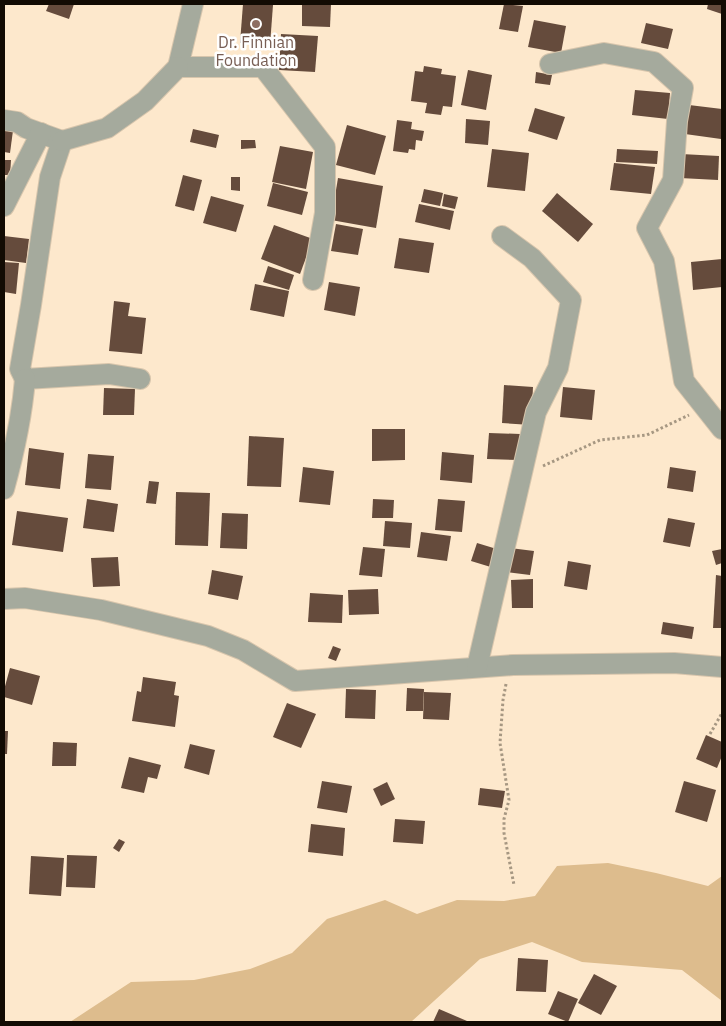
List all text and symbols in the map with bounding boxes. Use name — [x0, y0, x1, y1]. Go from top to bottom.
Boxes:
marker: Dr. Finnian Foundation — [250, 18, 262, 30]
place label: Dr. Finnian Foundation — [215, 32, 297, 70]

